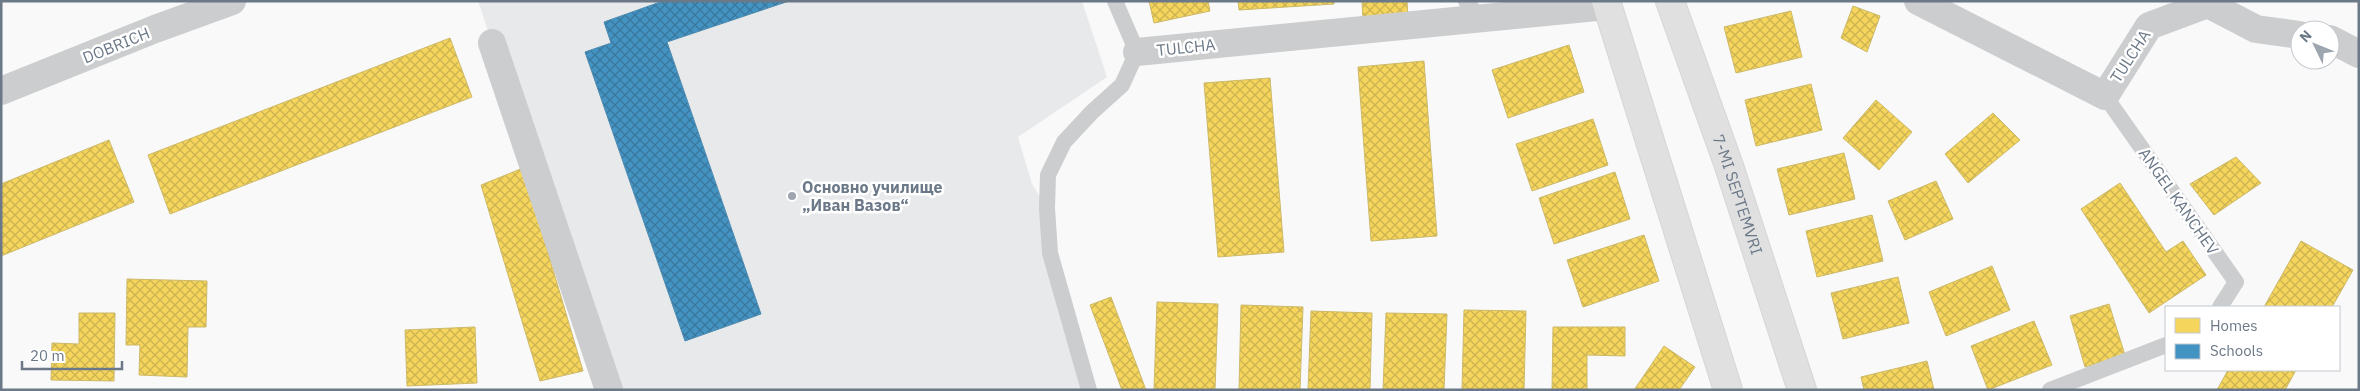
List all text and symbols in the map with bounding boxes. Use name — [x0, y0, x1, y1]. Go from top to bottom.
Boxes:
north arrow — [2290, 20, 2340, 70]
street label: DOBRICH — [80, 23, 152, 67]
street label: TULCHA — [2106, 26, 2154, 86]
text: N — [2295, 26, 2316, 46]
street label: TULCHA — [1156, 34, 1216, 60]
street label: 7-MI SEPTEMVRI — [1708, 132, 1767, 257]
street label: ANGEL KANCHEV — [2135, 144, 2223, 258]
place label: Основно училище „Иван Вазов“ — [802, 177, 942, 215]
marker: Основно училище „Иван Вазов“ — [786, 190, 798, 202]
legend — [2165, 306, 2340, 371]
text: Homes — [2210, 316, 2258, 335]
scale bar — [22, 338, 122, 370]
text: Schools — [2210, 341, 2263, 360]
text: 20 m — [30, 346, 65, 365]

